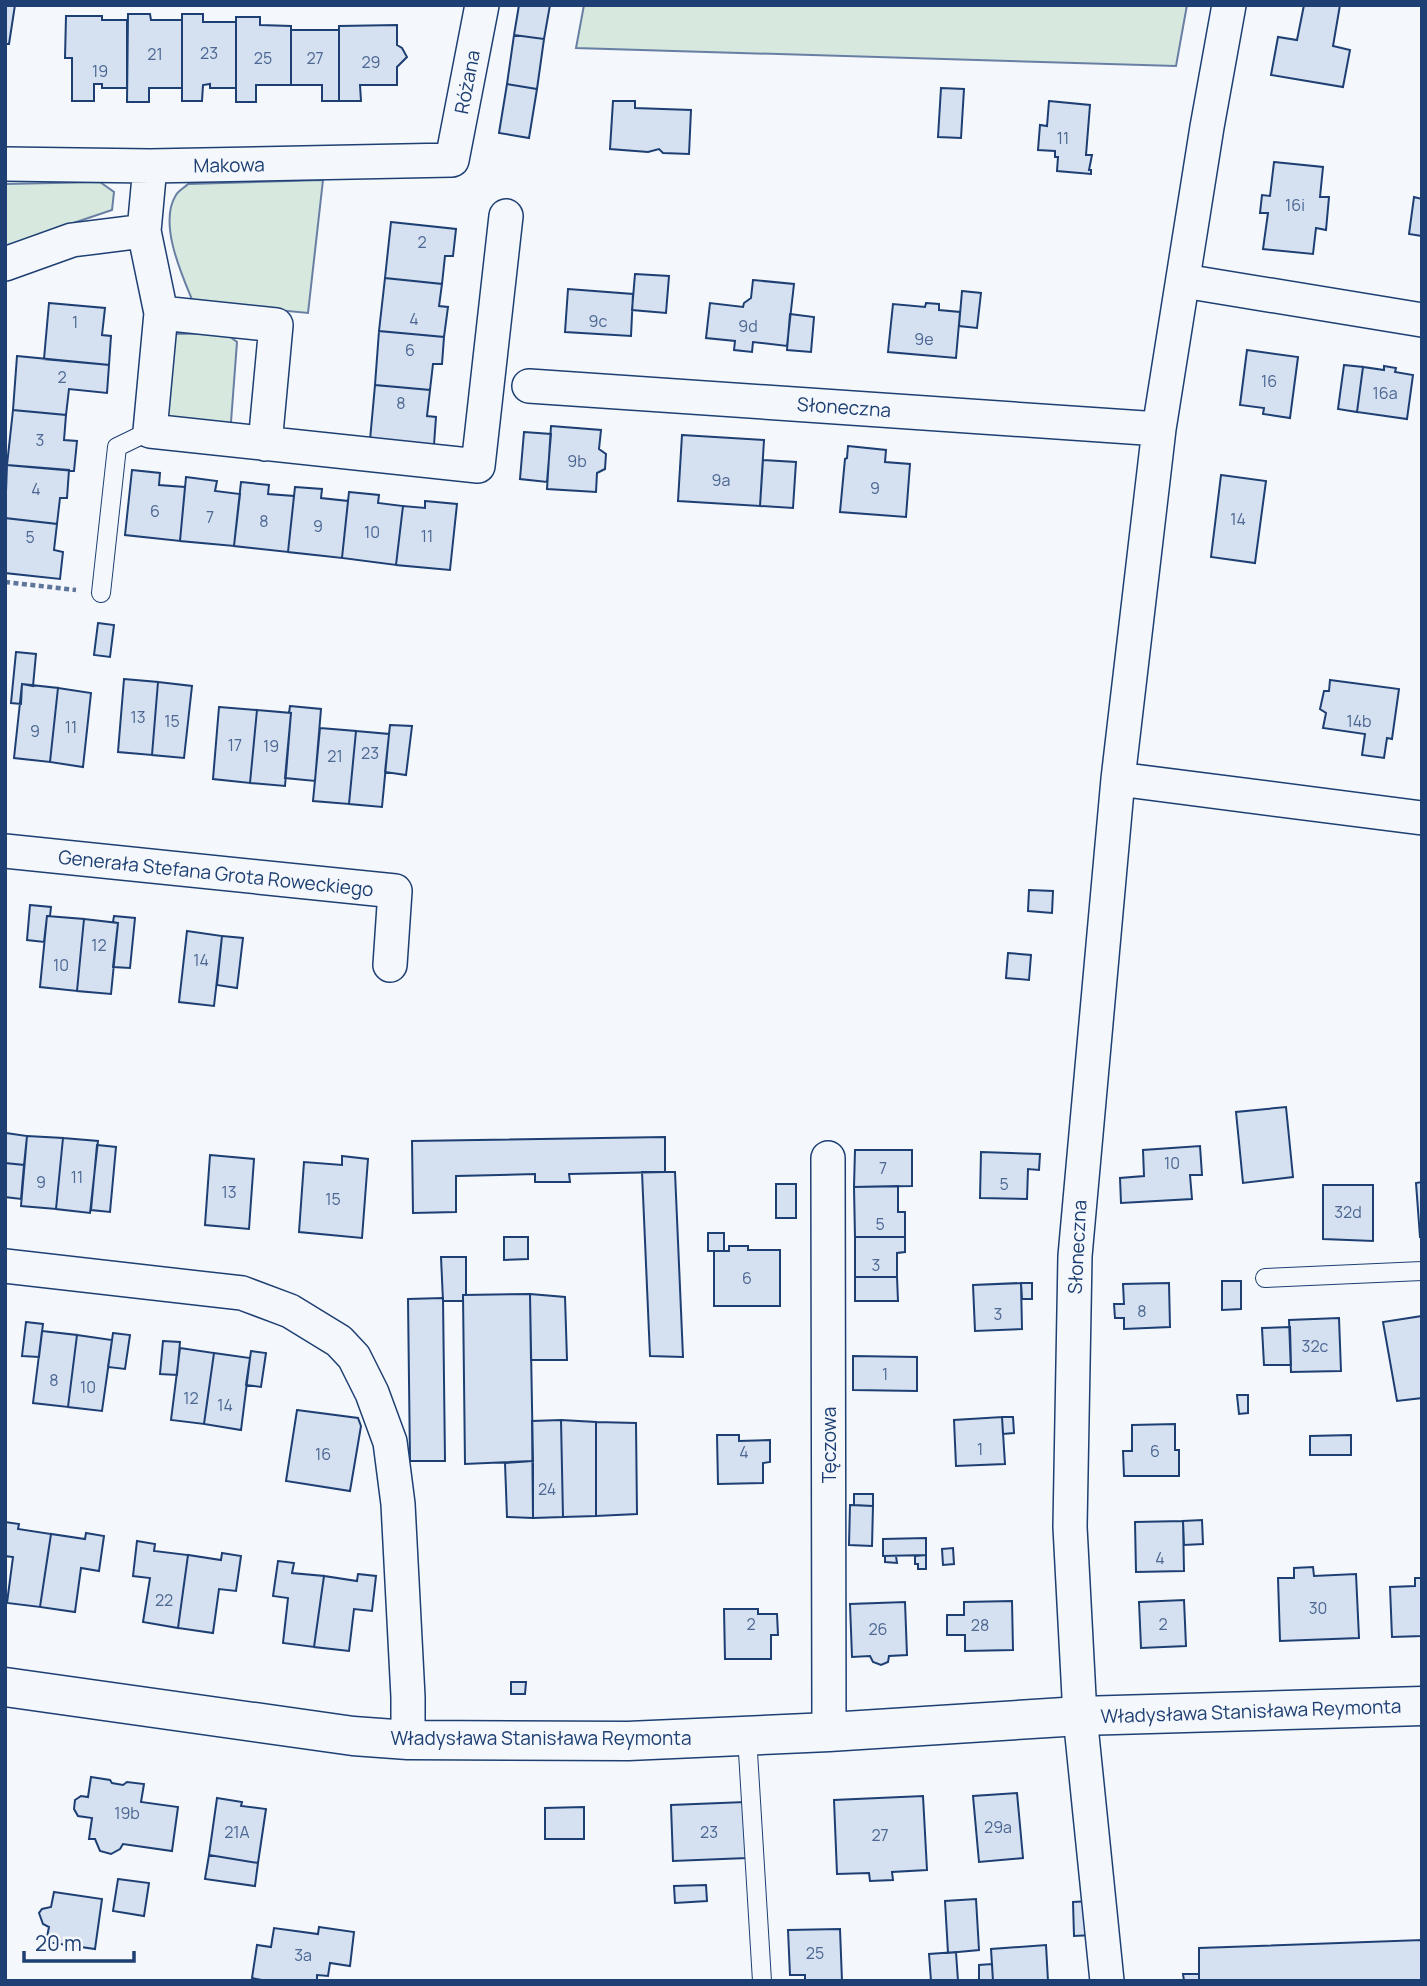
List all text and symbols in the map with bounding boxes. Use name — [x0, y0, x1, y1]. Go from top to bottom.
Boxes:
house number: 23 — [200, 42, 218, 64]
house number: 21 — [147, 43, 163, 65]
house number: 25 — [254, 47, 272, 69]
house number: 27 — [306, 47, 324, 69]
street label: Różana — [448, 48, 486, 116]
house number: 29 — [361, 51, 381, 73]
house number: 19 — [92, 60, 108, 82]
house number: 11 — [1057, 127, 1069, 149]
street label: Makowa — [193, 151, 265, 179]
house number: 16i — [1285, 194, 1305, 216]
house number: 2 — [417, 231, 427, 253]
house number: 4 — [409, 308, 419, 330]
house number: 9c — [589, 310, 608, 332]
house number: 1 — [72, 311, 78, 333]
house number: 9d — [738, 315, 758, 337]
house number: 9e — [914, 328, 934, 350]
house number: 6 — [405, 339, 415, 361]
house number: 2 — [57, 366, 67, 388]
house number: 16 — [1261, 370, 1277, 392]
house number: 16a — [1372, 382, 1398, 404]
street label: Słoneczna — [796, 391, 892, 423]
house number: 8 — [396, 392, 406, 414]
house number: 3 — [36, 429, 44, 451]
house number: 9b — [567, 450, 587, 472]
house number: 9a — [712, 469, 730, 491]
house number: 9 — [870, 477, 880, 499]
house number: 4 — [31, 478, 41, 500]
house number: 6 — [150, 500, 160, 522]
house number: 7 — [206, 506, 214, 528]
house number: 14 — [1230, 508, 1246, 530]
house number: 8 — [259, 510, 269, 532]
house number: 9 — [313, 515, 323, 537]
house number: 10 — [364, 521, 380, 543]
house number: 11 — [421, 525, 433, 547]
house number: 5 — [25, 526, 35, 548]
house number: 13 — [130, 706, 146, 728]
house number: 15 — [164, 710, 180, 732]
house number: 14b — [1346, 710, 1372, 732]
house number: 11 — [65, 716, 77, 738]
house number: 9 — [30, 720, 40, 742]
house number: 17 — [228, 734, 242, 756]
house number: 19 — [263, 735, 279, 757]
house number: 23 — [361, 742, 379, 764]
house number: 21 — [327, 745, 343, 767]
street label: Generała Stefana Grota Roweckiego — [57, 844, 375, 902]
house number: 12 — [91, 934, 107, 956]
house number: 14 — [193, 949, 209, 971]
house number: 10 — [53, 954, 69, 976]
house number: 10 — [1164, 1152, 1180, 1174]
house number: 7 — [879, 1157, 887, 1179]
house number: 11 — [71, 1166, 83, 1188]
house number: 9 — [36, 1171, 46, 1193]
house number: 5 — [999, 1173, 1009, 1195]
house number: 13 — [221, 1181, 237, 1203]
house number: 15 — [325, 1188, 341, 1210]
street label: Słoneczna — [1062, 1199, 1092, 1295]
house number: 32d — [1334, 1201, 1362, 1223]
house number: 5 — [875, 1213, 885, 1235]
house number: 3 — [872, 1254, 880, 1276]
house number: 6 — [742, 1267, 752, 1289]
house number: 8 — [1137, 1300, 1147, 1322]
house number: 3 — [994, 1303, 1002, 1325]
house number: 32c — [1302, 1335, 1329, 1357]
house number: 1 — [882, 1363, 888, 1385]
house number: 8 — [49, 1369, 59, 1391]
house number: 10 — [80, 1376, 96, 1398]
house number: 12 — [183, 1387, 199, 1409]
house number: 14 — [217, 1394, 233, 1416]
street label: Tęczowa — [816, 1407, 842, 1483]
house number: 1 — [977, 1438, 983, 1460]
house number: 6 — [1150, 1440, 1160, 1462]
house number: 4 — [739, 1441, 749, 1463]
house number: 16 — [315, 1443, 331, 1465]
house number: 24 — [538, 1478, 556, 1500]
house number: 4 — [1155, 1547, 1165, 1569]
house number: 22 — [155, 1589, 173, 1611]
house number: 30 — [1309, 1597, 1327, 1619]
house number: 2 — [746, 1613, 756, 1635]
house number: 2 — [1158, 1613, 1168, 1635]
house number: 28 — [971, 1614, 989, 1636]
house number: 26 — [868, 1618, 888, 1640]
street label: Władysława Stanisława Reymonta — [1100, 1693, 1402, 1729]
street label: Władysława Stanisława Reymonta — [390, 1725, 692, 1751]
house number: 19b — [114, 1802, 140, 1824]
house number: 29a — [984, 1816, 1012, 1838]
house number: 21A — [224, 1821, 250, 1843]
house number: 23 — [700, 1821, 718, 1843]
house number: 27 — [871, 1824, 889, 1846]
scale bar — [24, 1920, 135, 1964]
text: 20 m — [35, 1929, 82, 1957]
house number: 25 — [806, 1942, 824, 1964]
house number: 3a — [294, 1944, 312, 1966]

